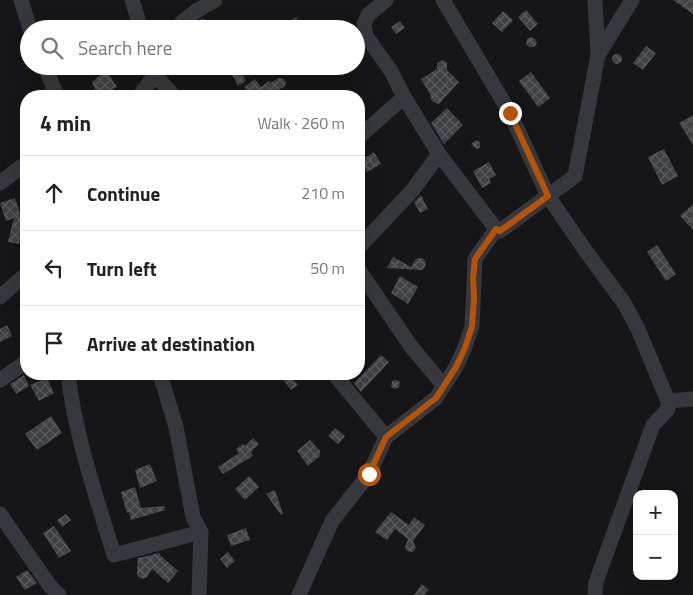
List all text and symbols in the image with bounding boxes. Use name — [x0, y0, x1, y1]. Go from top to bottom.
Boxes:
search box — [20, 20, 365, 75]
text: Search here — [78, 33, 172, 62]
icon: search — [38, 34, 66, 62]
route end — [499, 102, 522, 125]
text: 4 min — [40, 107, 91, 139]
text: Walk · 260 m — [257, 111, 345, 135]
icon: ahead — [40, 179, 68, 207]
text: Continue — [87, 179, 160, 208]
text: 210 m — [301, 181, 345, 205]
icon: left — [40, 254, 68, 282]
text: Turn left — [87, 254, 157, 283]
text: 50 m — [310, 256, 345, 280]
icon: arrive — [40, 329, 68, 357]
text: Arrive at destination — [87, 329, 255, 358]
route start — [358, 463, 381, 486]
map controls — [633, 490, 678, 580]
button: + — [633, 490, 678, 535]
button: − — [633, 535, 678, 580]

